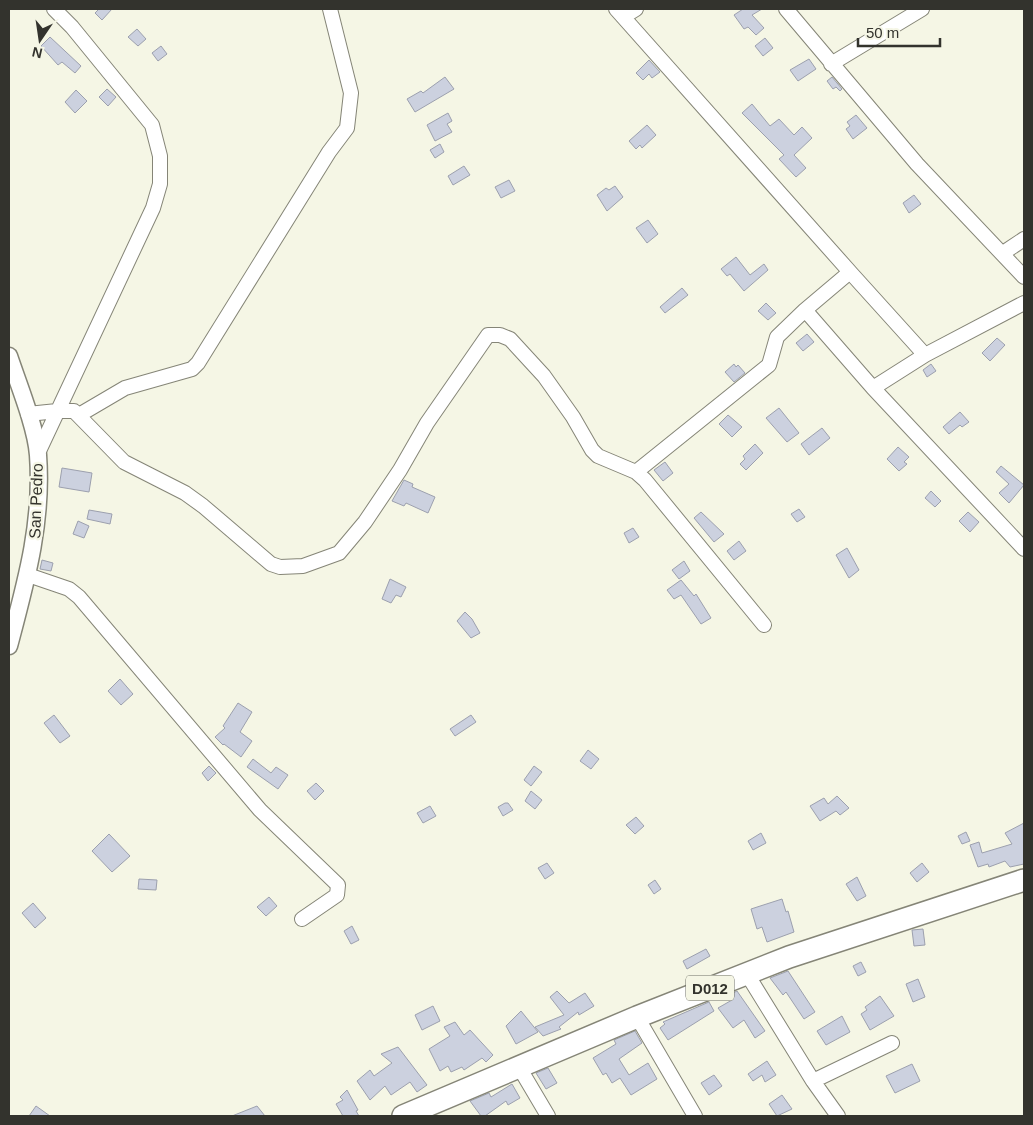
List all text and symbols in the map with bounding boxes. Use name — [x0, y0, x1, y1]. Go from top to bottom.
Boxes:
north arrow — [15, 15, 65, 65]
scale bar — [858, 15, 940, 47]
text: 50 m — [866, 24, 899, 41]
text: N — [30, 44, 44, 62]
street label: San Pedro — [26, 463, 46, 539]
road number: D012 — [686, 976, 734, 1000]

